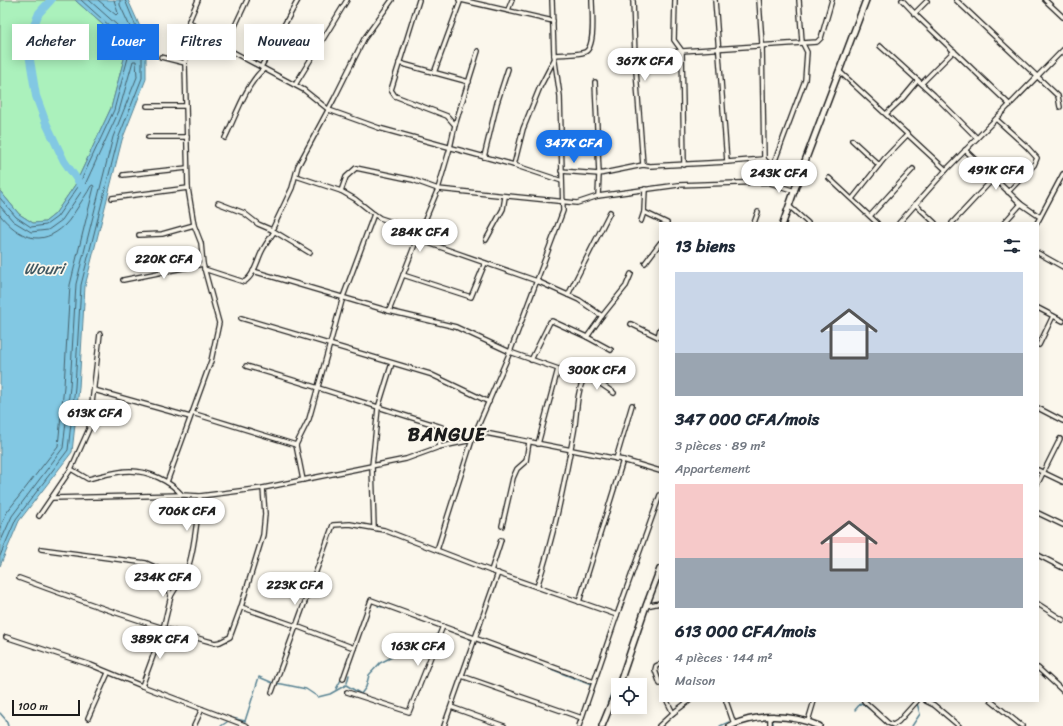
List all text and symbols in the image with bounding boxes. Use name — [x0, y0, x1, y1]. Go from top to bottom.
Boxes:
chip: Acheter — [12, 24, 89, 60]
chip: Louer — [97, 24, 159, 60]
chip: Filtres — [167, 24, 236, 60]
chip: Nouveau — [244, 24, 324, 60]
pin: 367K CFA — [604, 48, 686, 82]
text: 367K CFA — [617, 49, 673, 72]
pin: 347K CFA — [533, 130, 615, 164]
text: 347K CFA — [545, 131, 603, 154]
pin: 491K CFA — [955, 157, 1037, 191]
text: 491K CFA — [968, 158, 1024, 181]
pin: 243K CFA — [738, 160, 820, 194]
text: 243K CFA — [750, 161, 808, 184]
pin: 284K CFA — [379, 219, 461, 253]
text: 284K CFA — [391, 220, 449, 243]
text: 13 biens — [675, 231, 735, 261]
icon: filters — [1001, 235, 1023, 257]
pin: 220K CFA — [123, 246, 205, 280]
text: 220K CFA — [135, 247, 193, 270]
water label: Wouri — [24, 254, 68, 283]
icon: home — [813, 298, 885, 370]
pin: 300K CFA — [556, 357, 638, 391]
text: 300K CFA — [568, 358, 626, 381]
pin: 613K CFA — [54, 400, 136, 434]
text: 613K CFA — [67, 401, 123, 424]
text: 347 000 CFA/mois — [675, 404, 819, 434]
district label: BANGUE — [408, 418, 487, 451]
text: 3 pièces · 89 m² — [675, 434, 766, 457]
text: Appartement — [675, 457, 750, 480]
pin: 706K CFA — [146, 498, 228, 532]
text: 706K CFA — [158, 499, 216, 522]
icon: home — [813, 510, 885, 582]
pin: 234K CFA — [122, 564, 204, 598]
text: 234K CFA — [134, 565, 192, 588]
pin: 223K CFA — [254, 572, 336, 606]
text: 223K CFA — [266, 573, 324, 596]
text: 613 000 CFA/mois — [675, 616, 816, 646]
pin: 389K CFA — [119, 626, 201, 660]
text: 389K CFA — [131, 627, 189, 650]
pin: 163K CFA — [377, 633, 459, 667]
text: 163K CFA — [390, 634, 446, 657]
text: 4 pièces · 144 m² — [675, 646, 773, 669]
text: Maison — [675, 669, 715, 692]
map controls — [611, 678, 647, 714]
button: locate — [611, 678, 647, 714]
text: 100 m — [18, 697, 48, 716]
scale bar — [12, 698, 80, 717]

